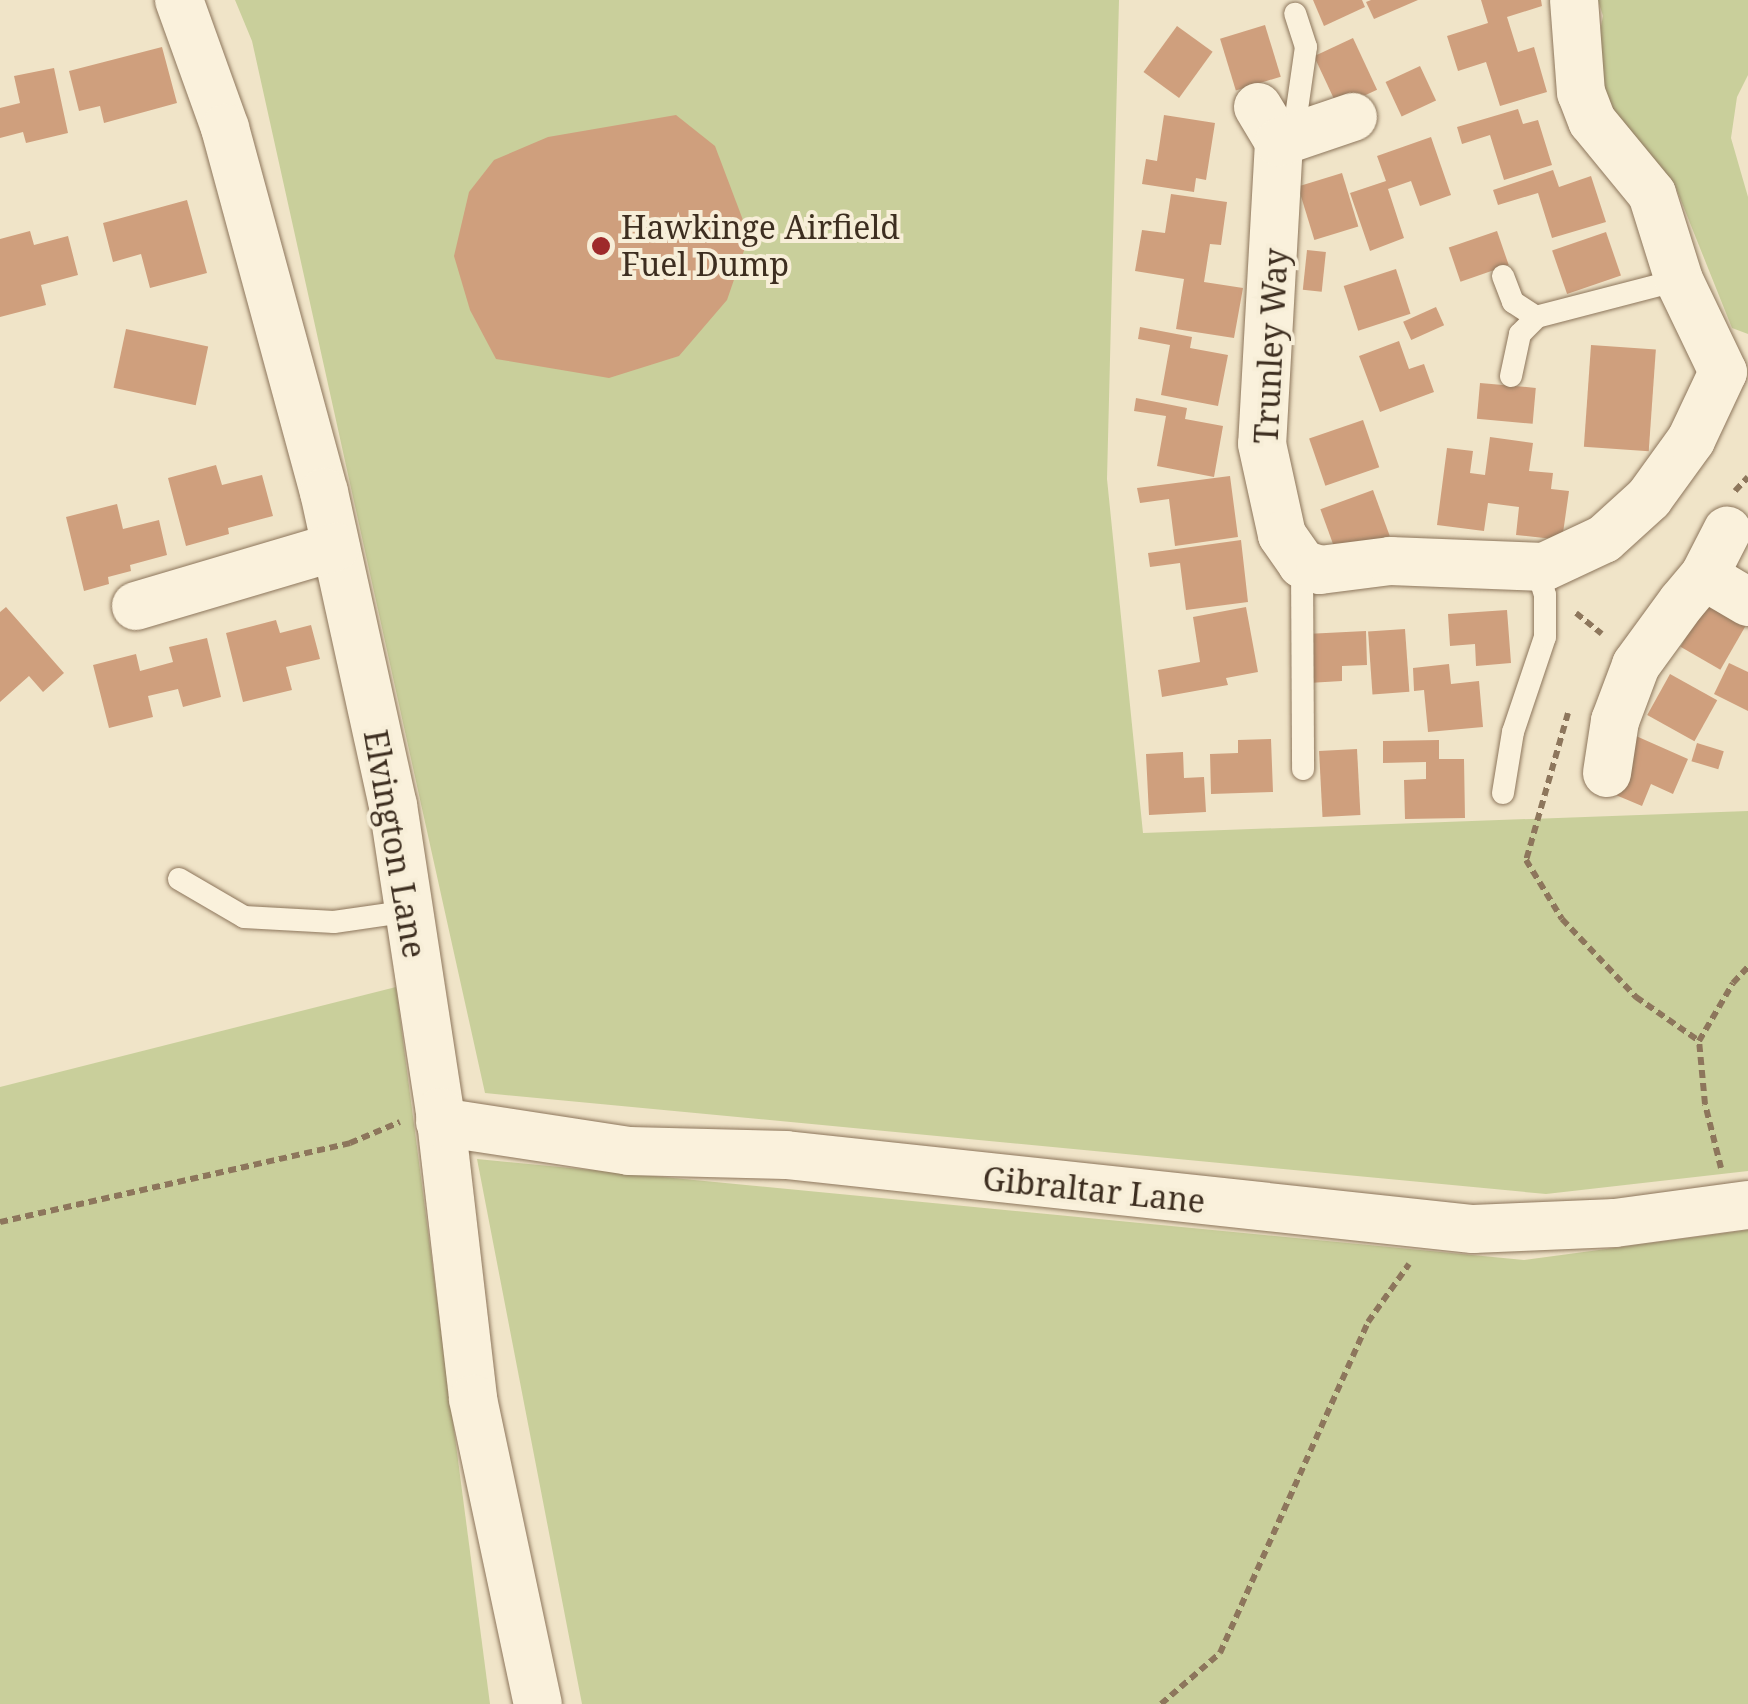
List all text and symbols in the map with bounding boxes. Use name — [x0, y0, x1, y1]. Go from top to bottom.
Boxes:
place label: Hawkinge Airfield Fuel Dump — [621, 209, 900, 284]
marker: Hawkinge Airfield Fuel Dump — [590, 235, 612, 257]
street label: Trunley Way — [1247, 247, 1295, 445]
street label: Elvington Lane — [356, 727, 434, 961]
street label: Gibraltar Lane — [981, 1159, 1207, 1221]

